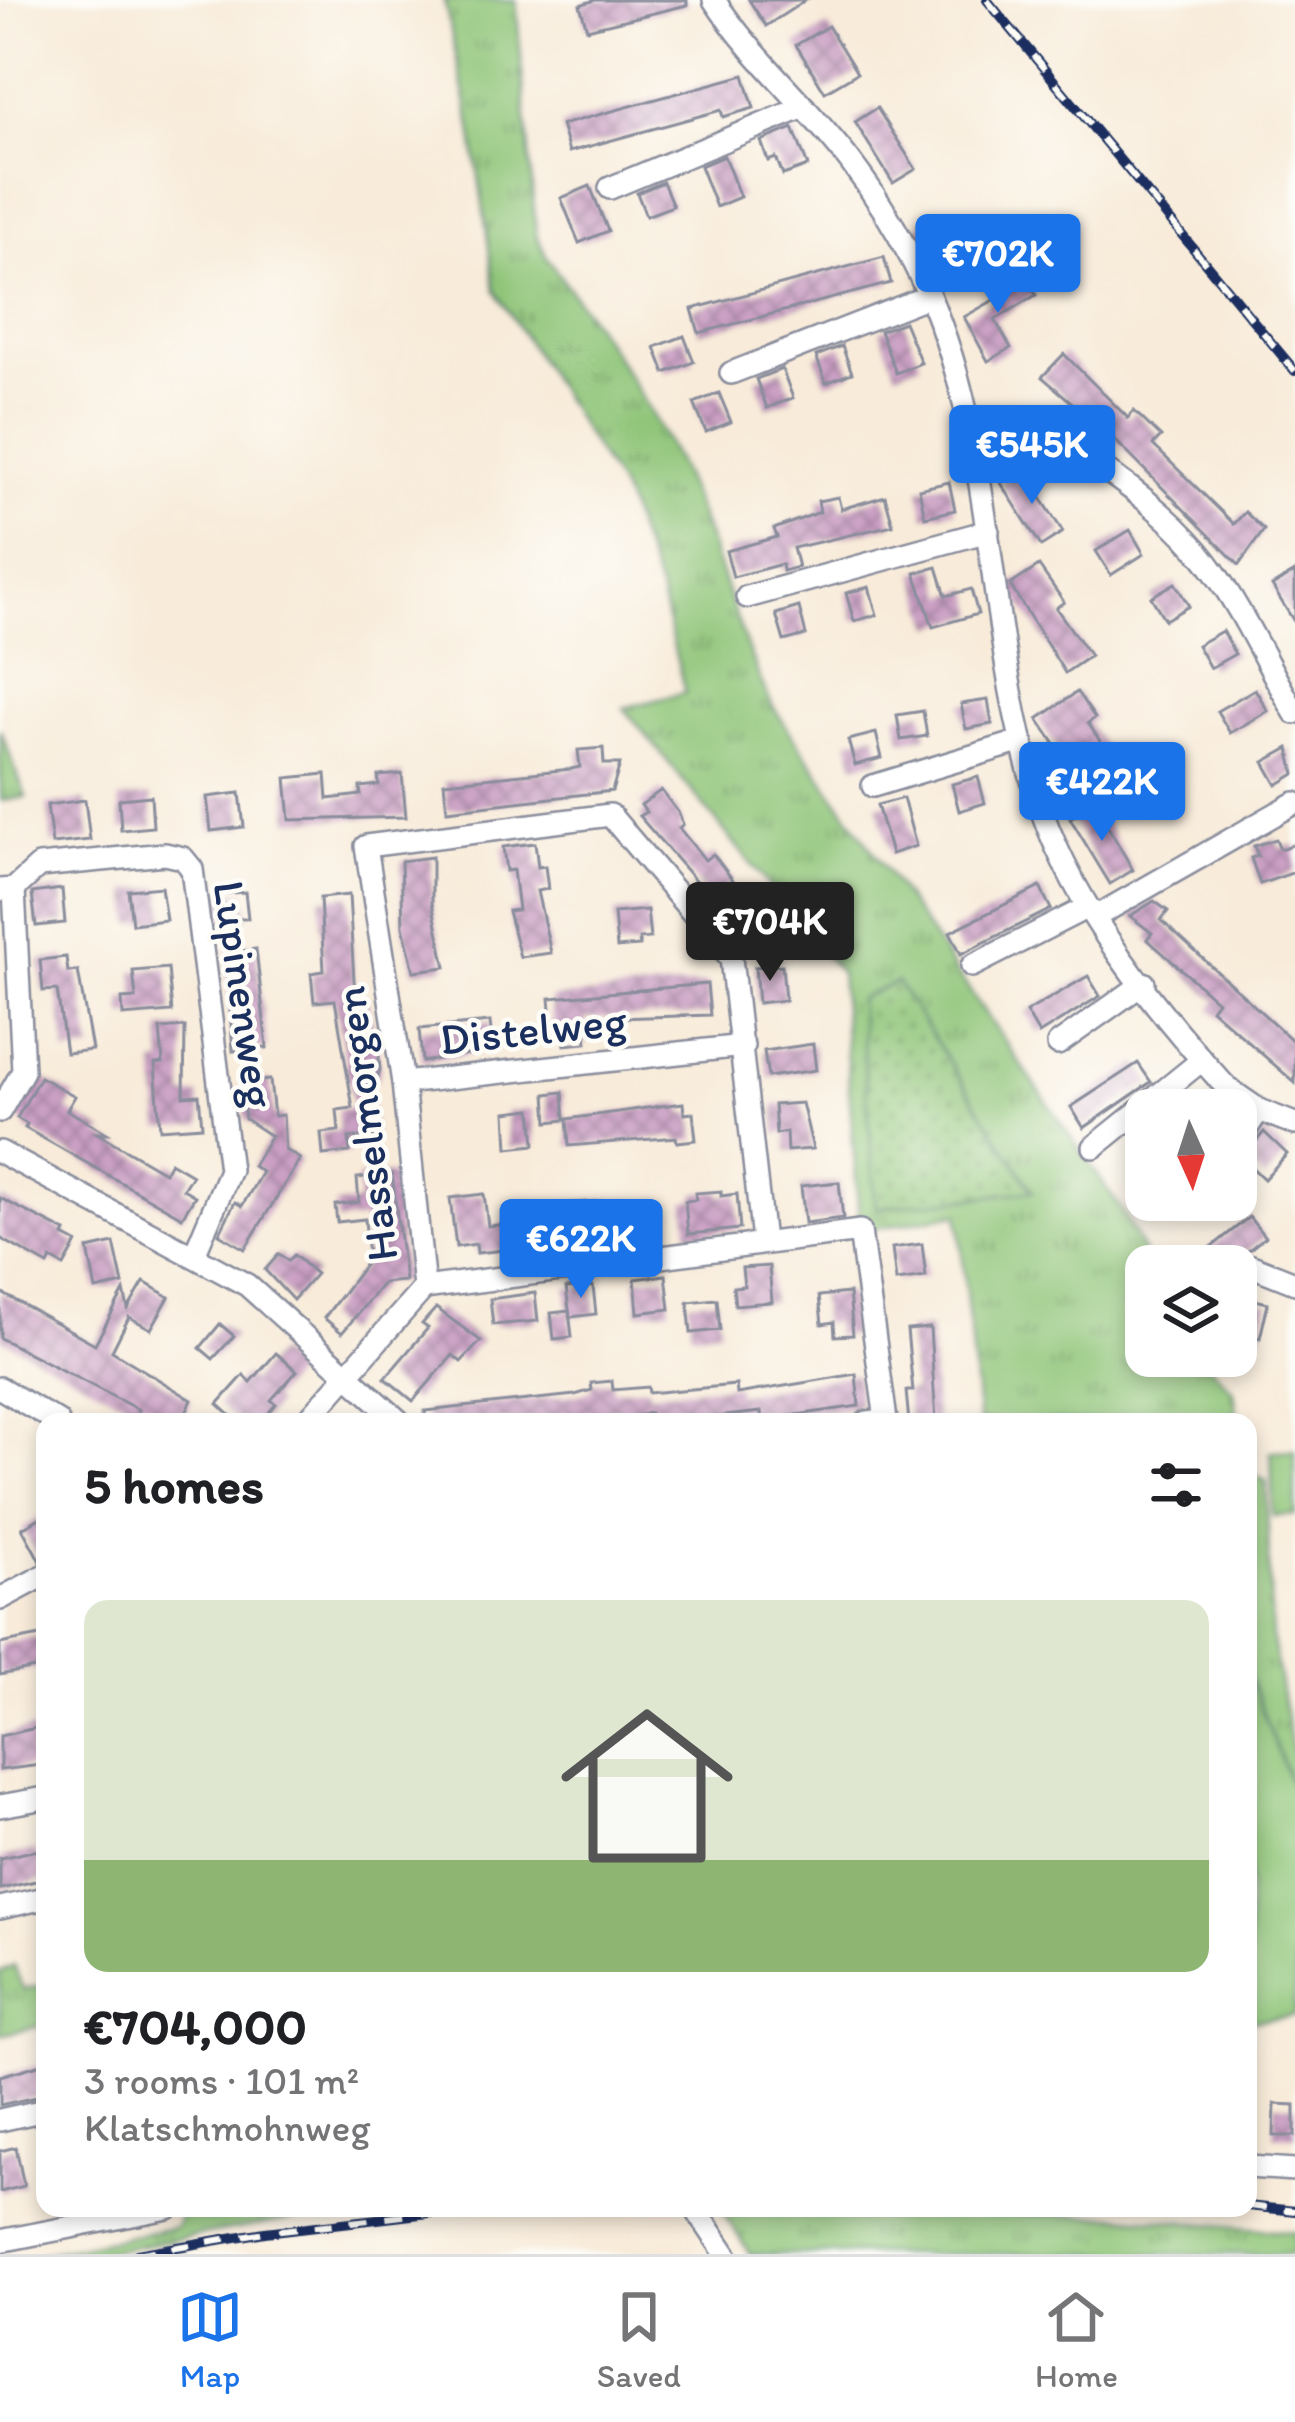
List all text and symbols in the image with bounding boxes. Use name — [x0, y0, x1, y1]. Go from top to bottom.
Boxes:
pin: €702K — [914, 214, 1082, 316]
text: €702K — [942, 229, 1054, 276]
pin: €545K — [948, 405, 1116, 507]
text: €545K — [976, 420, 1088, 467]
pin: €422K — [1018, 742, 1186, 844]
text: €422K — [1046, 757, 1158, 804]
street label: Lupinenweg — [202, 877, 288, 1111]
pin: €704K — [686, 882, 854, 984]
text: €704K — [713, 897, 827, 944]
street label: Hasselmorgen — [321, 984, 409, 1264]
street label: Distelweg — [437, 992, 629, 1066]
north arrow — [1125, 1089, 1257, 1221]
map controls — [1125, 1089, 1257, 1377]
pin: €622K — [497, 1199, 665, 1301]
text: €622K — [527, 1214, 635, 1261]
button: layers — [1125, 1245, 1257, 1377]
icon: filters — [1143, 1452, 1209, 1518]
text: 5 homes — [84, 1455, 264, 1516]
icon: home — [539, 1678, 755, 1894]
text: €704,000 — [84, 1996, 307, 2057]
text: 3 rooms · 101 m² — [84, 2057, 359, 2104]
text: Klatschmohnweg — [84, 2104, 370, 2151]
tab: Map — [177, 2284, 243, 2395]
tab: Saved — [597, 2284, 681, 2395]
tab: Home — [1035, 2284, 1118, 2395]

